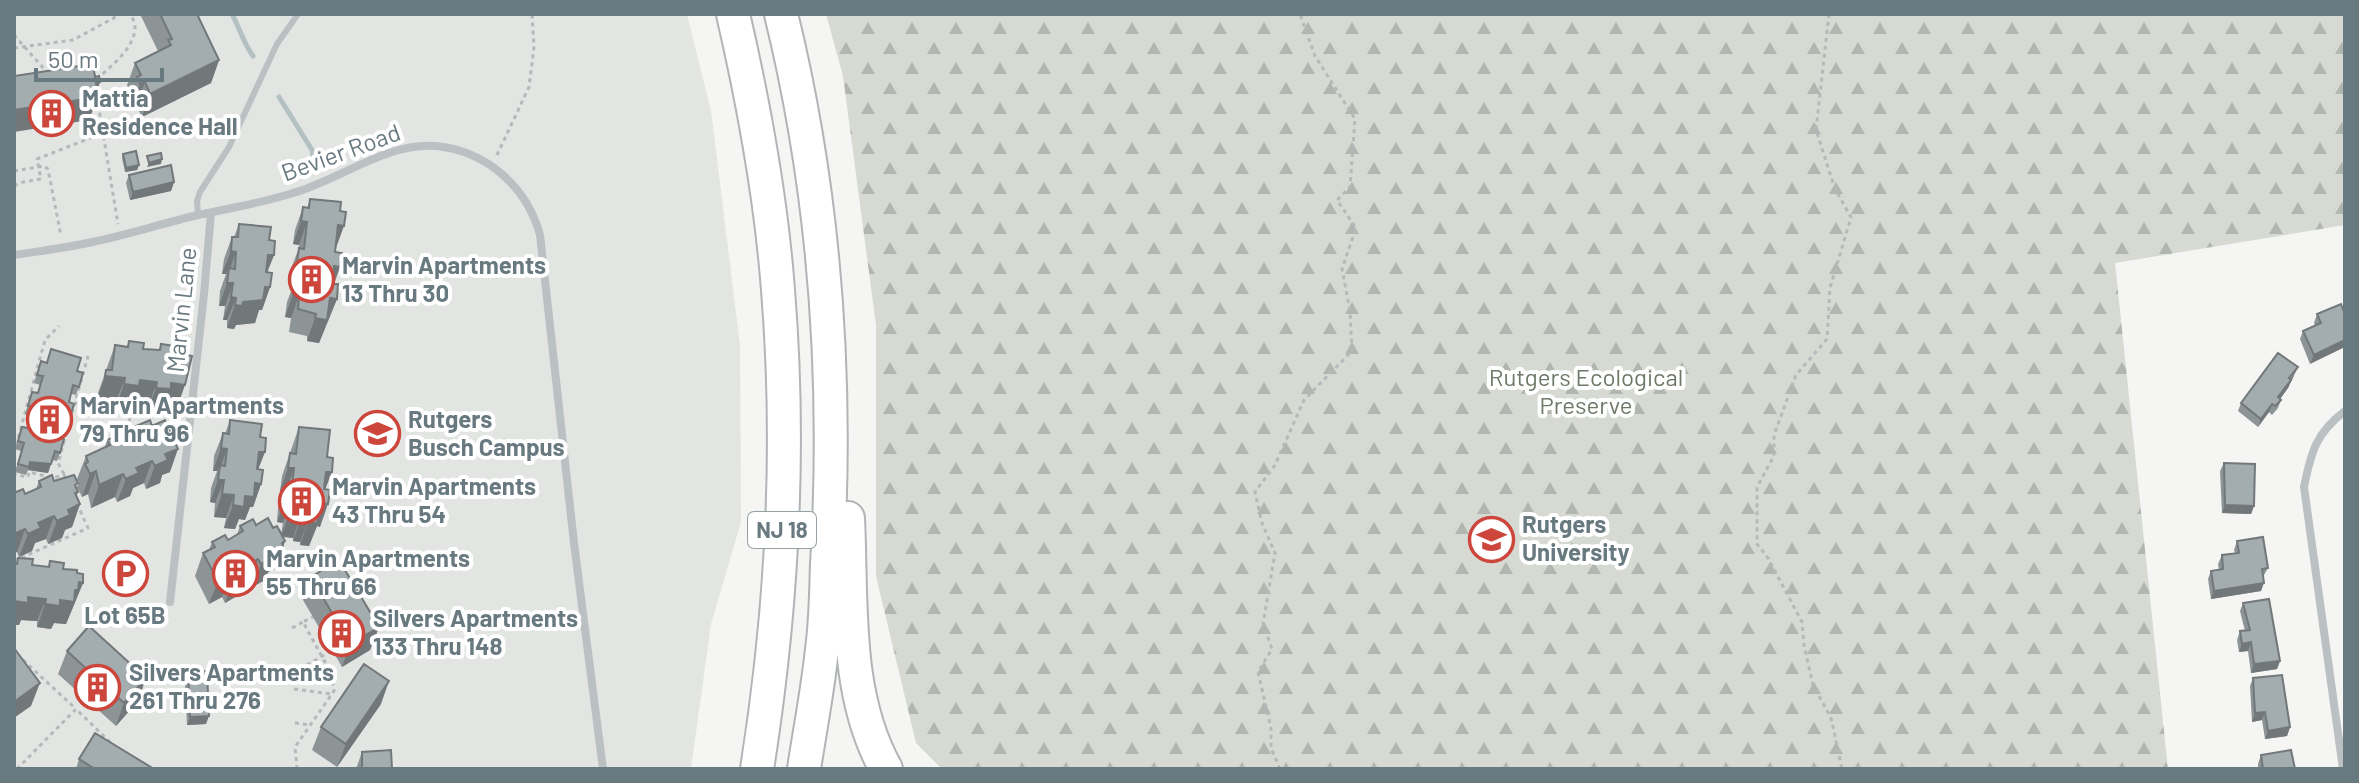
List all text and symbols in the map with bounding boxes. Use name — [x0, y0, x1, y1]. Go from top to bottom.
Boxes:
scale bar — [36, 32, 162, 82]
text: 50 m — [48, 44, 99, 73]
place label: Mattia Residence Hall — [82, 83, 238, 140]
building icon: Mattia Residence Hall — [27, 89, 75, 137]
street label: Bevier Road — [277, 117, 404, 186]
street label: Marvin Lane — [160, 246, 201, 374]
place label: Marvin Apartments 13 Thru 30 — [342, 250, 546, 307]
building icon: Marvin Apartments 13 Thru 30 — [287, 256, 335, 304]
park label: Rutgers Ecological Preserve — [1489, 362, 1683, 419]
place label: Marvin Apartments 79 Thru 96 — [80, 390, 284, 447]
building icon: Marvin Apartments 79 Thru 96 — [25, 396, 73, 444]
place label: Rutgers Busch Campus — [408, 404, 565, 461]
school or university icon: Rutgers Busch Campus — [353, 410, 401, 458]
place label: Marvin Apartments 43 Thru 54 — [332, 471, 536, 528]
building icon: Marvin Apartments 43 Thru 54 — [277, 477, 325, 525]
place label: Rutgers University — [1522, 509, 1630, 566]
road number: NJ 18 — [748, 512, 816, 548]
school or university icon: Rutgers University — [1467, 515, 1515, 563]
place label: Marvin Apartments 55 Thru 66 — [266, 543, 470, 600]
building icon: Marvin Apartments 55 Thru 66 — [211, 549, 259, 597]
parking icon: Lot 65B — [101, 550, 149, 598]
place label: Lot 65B — [84, 600, 166, 629]
place label: Silvers Apartments 133 Thru 148 — [373, 603, 578, 660]
building icon: Silvers Apartments 133 Thru 148 — [318, 609, 366, 657]
place label: Silvers Apartments 261 Thru 276 — [129, 657, 334, 714]
building icon: Silvers Apartments 261 Thru 276 — [74, 663, 122, 711]

